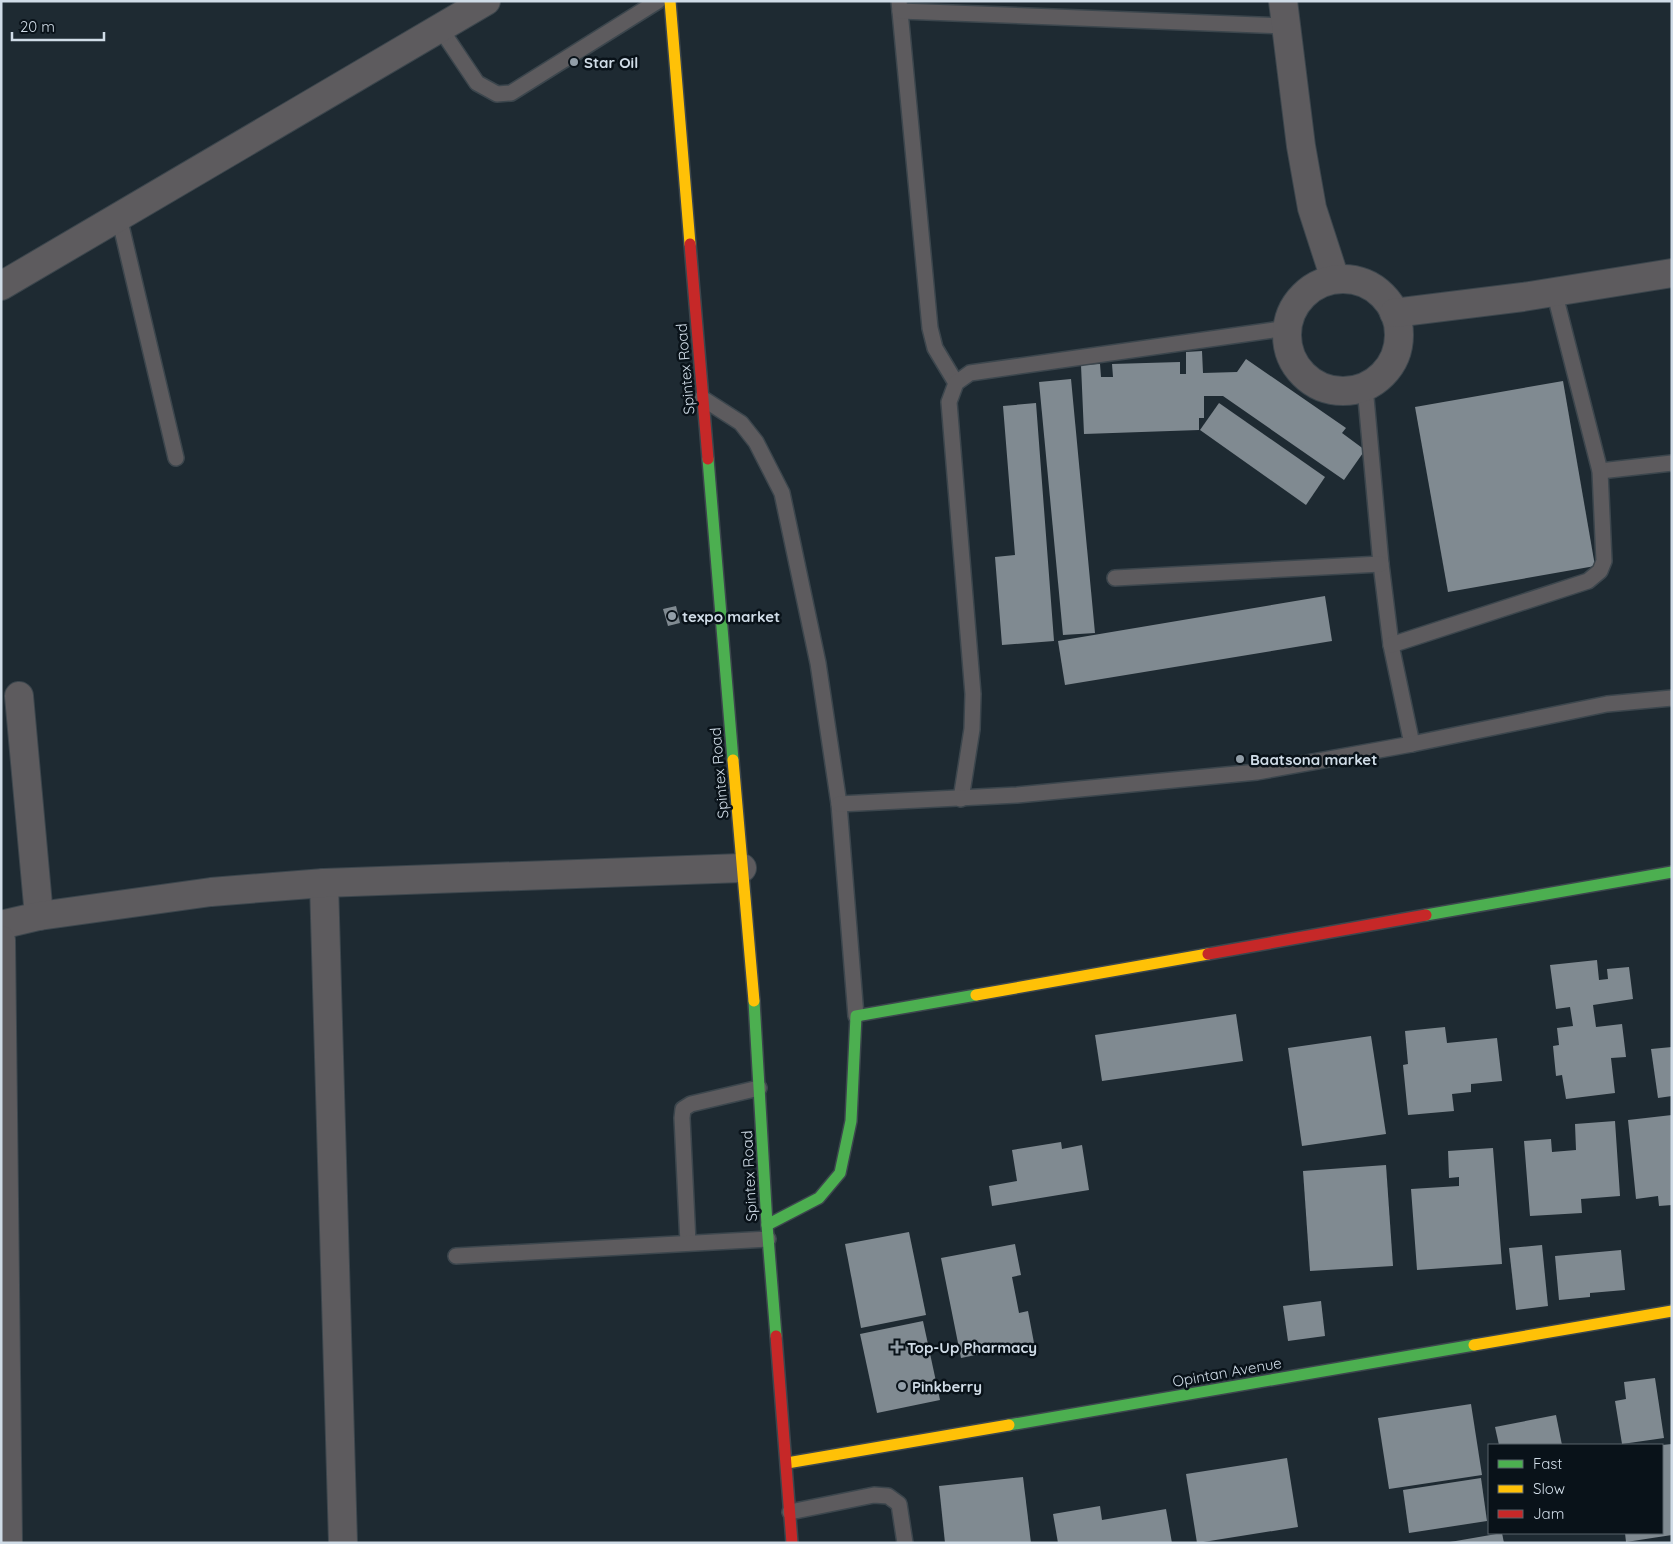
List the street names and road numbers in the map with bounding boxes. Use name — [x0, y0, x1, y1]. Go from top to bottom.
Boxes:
street label: Spintex Road — [672, 323, 698, 415]
street label: Spintex Road — [706, 727, 732, 819]
street label: Spintex Road — [737, 1130, 761, 1222]
street label: Opintan Avenue — [1171, 1353, 1283, 1391]

